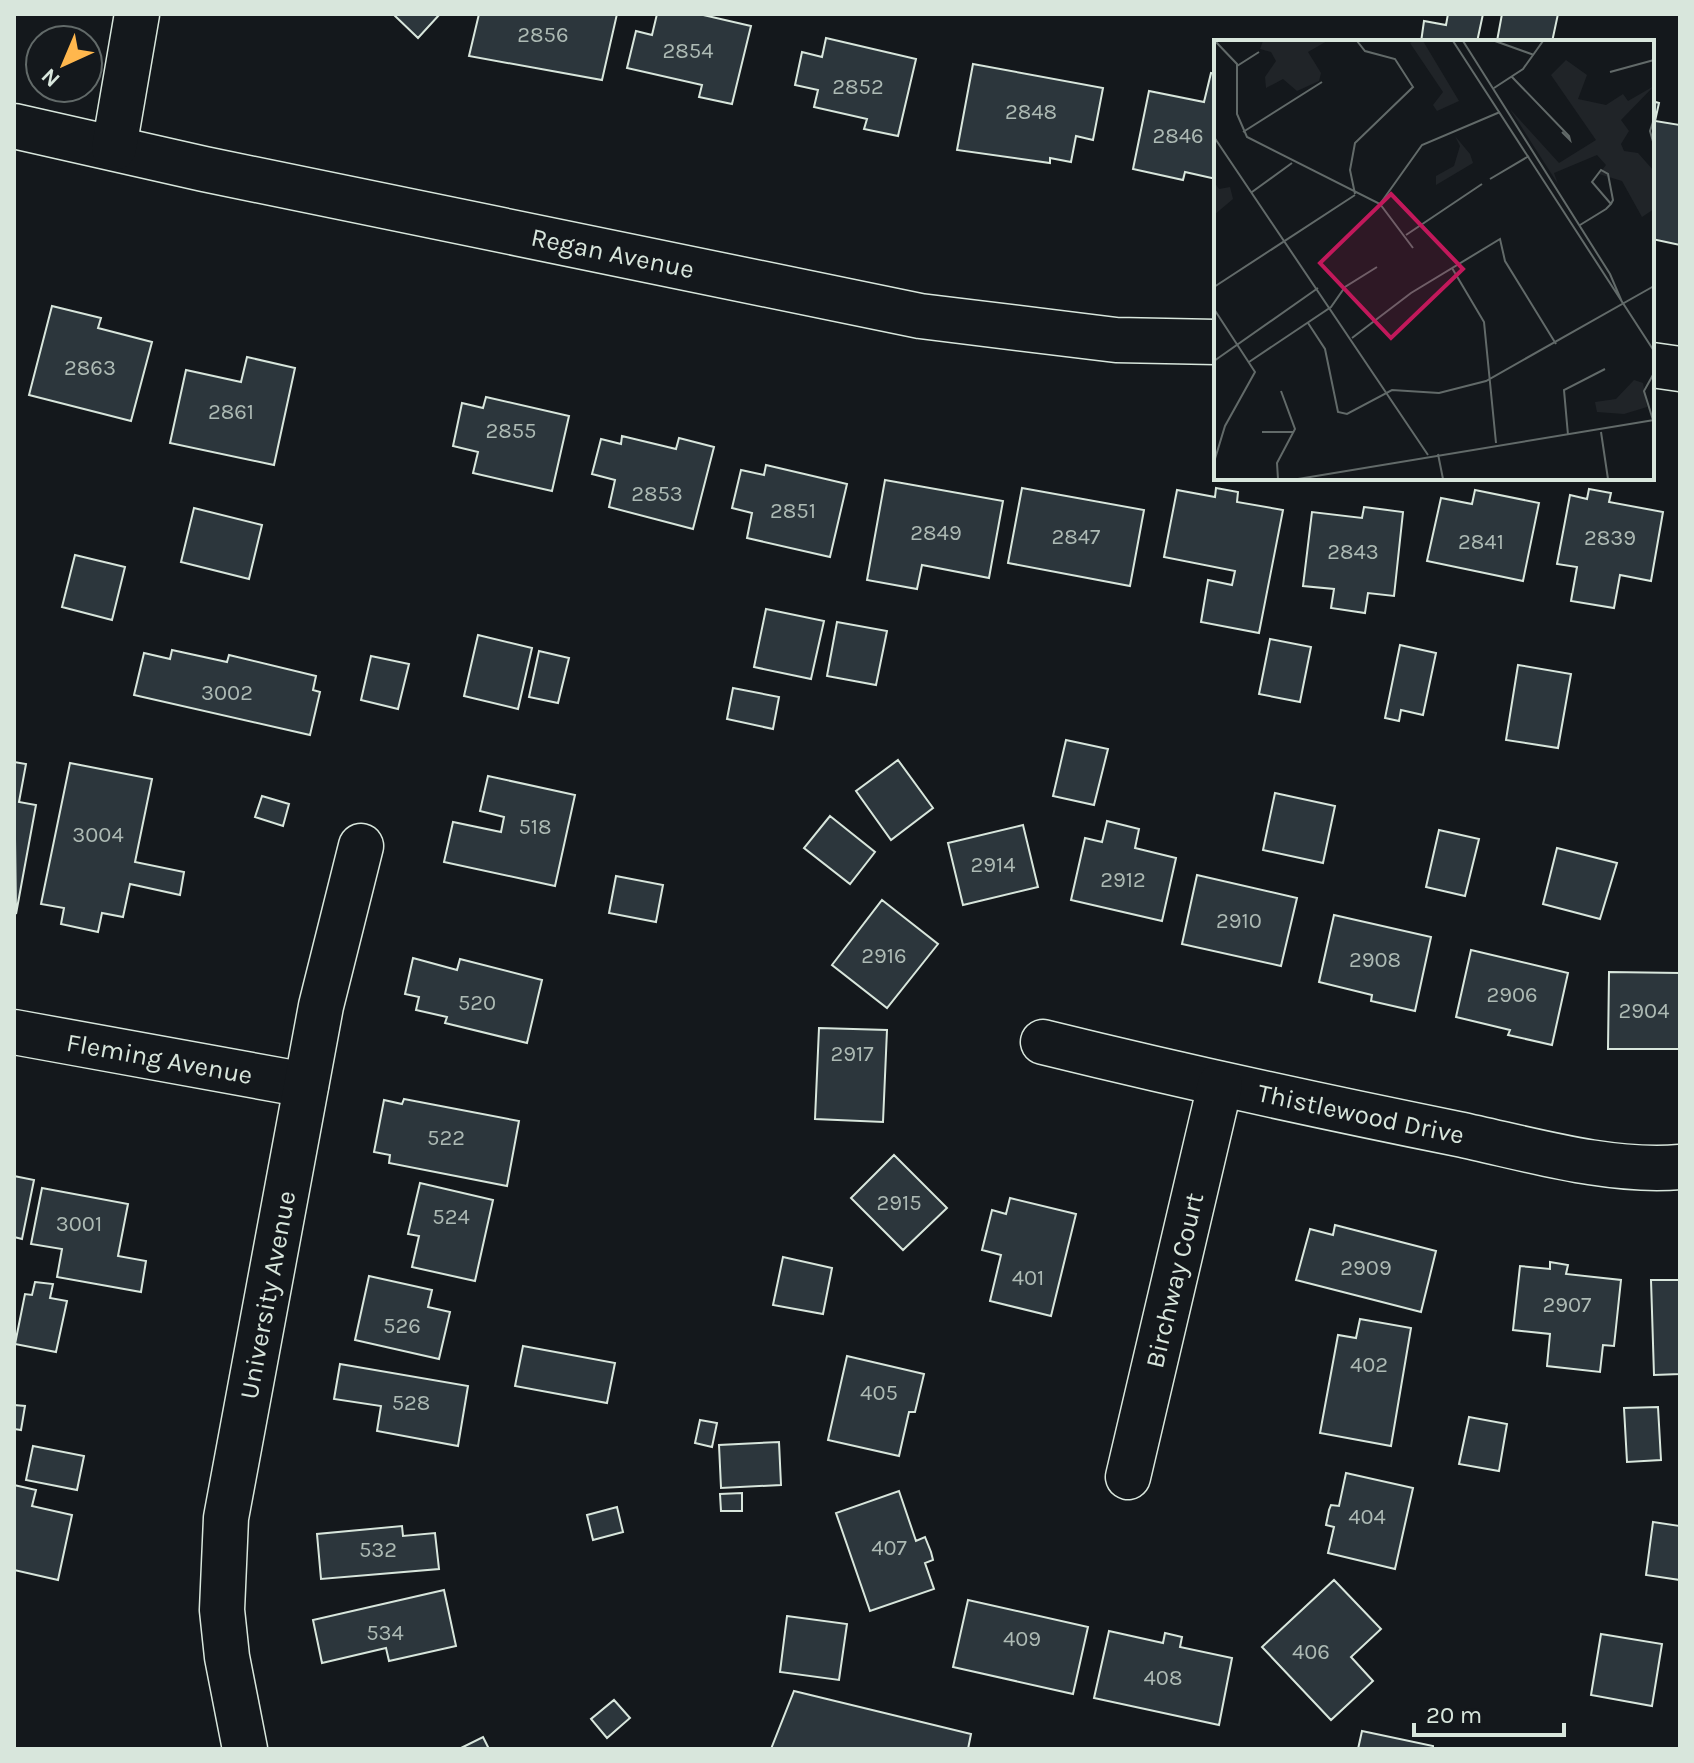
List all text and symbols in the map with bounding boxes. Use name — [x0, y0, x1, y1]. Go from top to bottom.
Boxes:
house number: 2856 — [517, 22, 569, 48]
north arrow — [24, 24, 104, 104]
house number: 2854 — [663, 38, 713, 64]
inset map — [1214, 40, 1654, 480]
text: N — [36, 63, 66, 93]
house number: 2852 — [832, 74, 884, 100]
house number: 2848 — [1005, 99, 1057, 125]
house number: 2846 — [1152, 123, 1204, 149]
street label: Regan Avenue — [528, 221, 697, 285]
house number: 2863 — [64, 355, 116, 381]
house number: 2861 — [208, 399, 254, 425]
house number: 2855 — [485, 418, 537, 444]
house number: 2853 — [631, 481, 683, 507]
house number: 2851 — [770, 498, 816, 524]
house number: 2849 — [910, 520, 962, 546]
house number: 2847 — [1052, 524, 1100, 550]
house number: 2839 — [1584, 525, 1636, 551]
house number: 2841 — [1458, 529, 1504, 555]
house number: 2843 — [1327, 539, 1379, 565]
house number: 3002 — [201, 680, 253, 706]
house number: 518 — [518, 814, 552, 840]
house number: 3004 — [72, 822, 124, 848]
house number: 2914 — [970, 852, 1016, 878]
house number: 2912 — [1100, 867, 1146, 893]
house number: 2910 — [1216, 908, 1262, 934]
house number: 2916 — [861, 943, 907, 969]
house number: 2908 — [1349, 947, 1401, 973]
house number: 2906 — [1486, 982, 1538, 1008]
house number: 520 — [458, 990, 496, 1016]
house number: 2904 — [1619, 998, 1669, 1024]
street label: Fleming Avenue — [64, 1026, 255, 1091]
house number: 2917 — [830, 1041, 874, 1067]
street label: Thistlewood Drive — [1255, 1077, 1467, 1150]
house number: 522 — [427, 1125, 465, 1151]
street label: University Avenue — [233, 1188, 302, 1402]
street label: Birchway Court — [1139, 1189, 1210, 1371]
house number: 2915 — [876, 1190, 922, 1216]
house number: 524 — [432, 1204, 470, 1230]
house number: 3001 — [56, 1211, 102, 1237]
house number: 2909 — [1340, 1255, 1392, 1281]
house number: 401 — [1012, 1265, 1044, 1291]
house number: 2907 — [1543, 1292, 1591, 1318]
house number: 526 — [383, 1313, 421, 1339]
house number: 402 — [1350, 1352, 1388, 1378]
house number: 405 — [860, 1380, 898, 1406]
house number: 528 — [392, 1390, 430, 1416]
house number: 404 — [1348, 1504, 1386, 1530]
house number: 407 — [871, 1535, 907, 1561]
house number: 532 — [359, 1537, 397, 1563]
house number: 534 — [366, 1620, 404, 1646]
house number: 409 — [1003, 1626, 1041, 1652]
house number: 406 — [1292, 1639, 1330, 1665]
house number: 408 — [1144, 1665, 1182, 1691]
scale bar — [1414, 1687, 1564, 1737]
text: 20 m — [1426, 1701, 1482, 1729]

